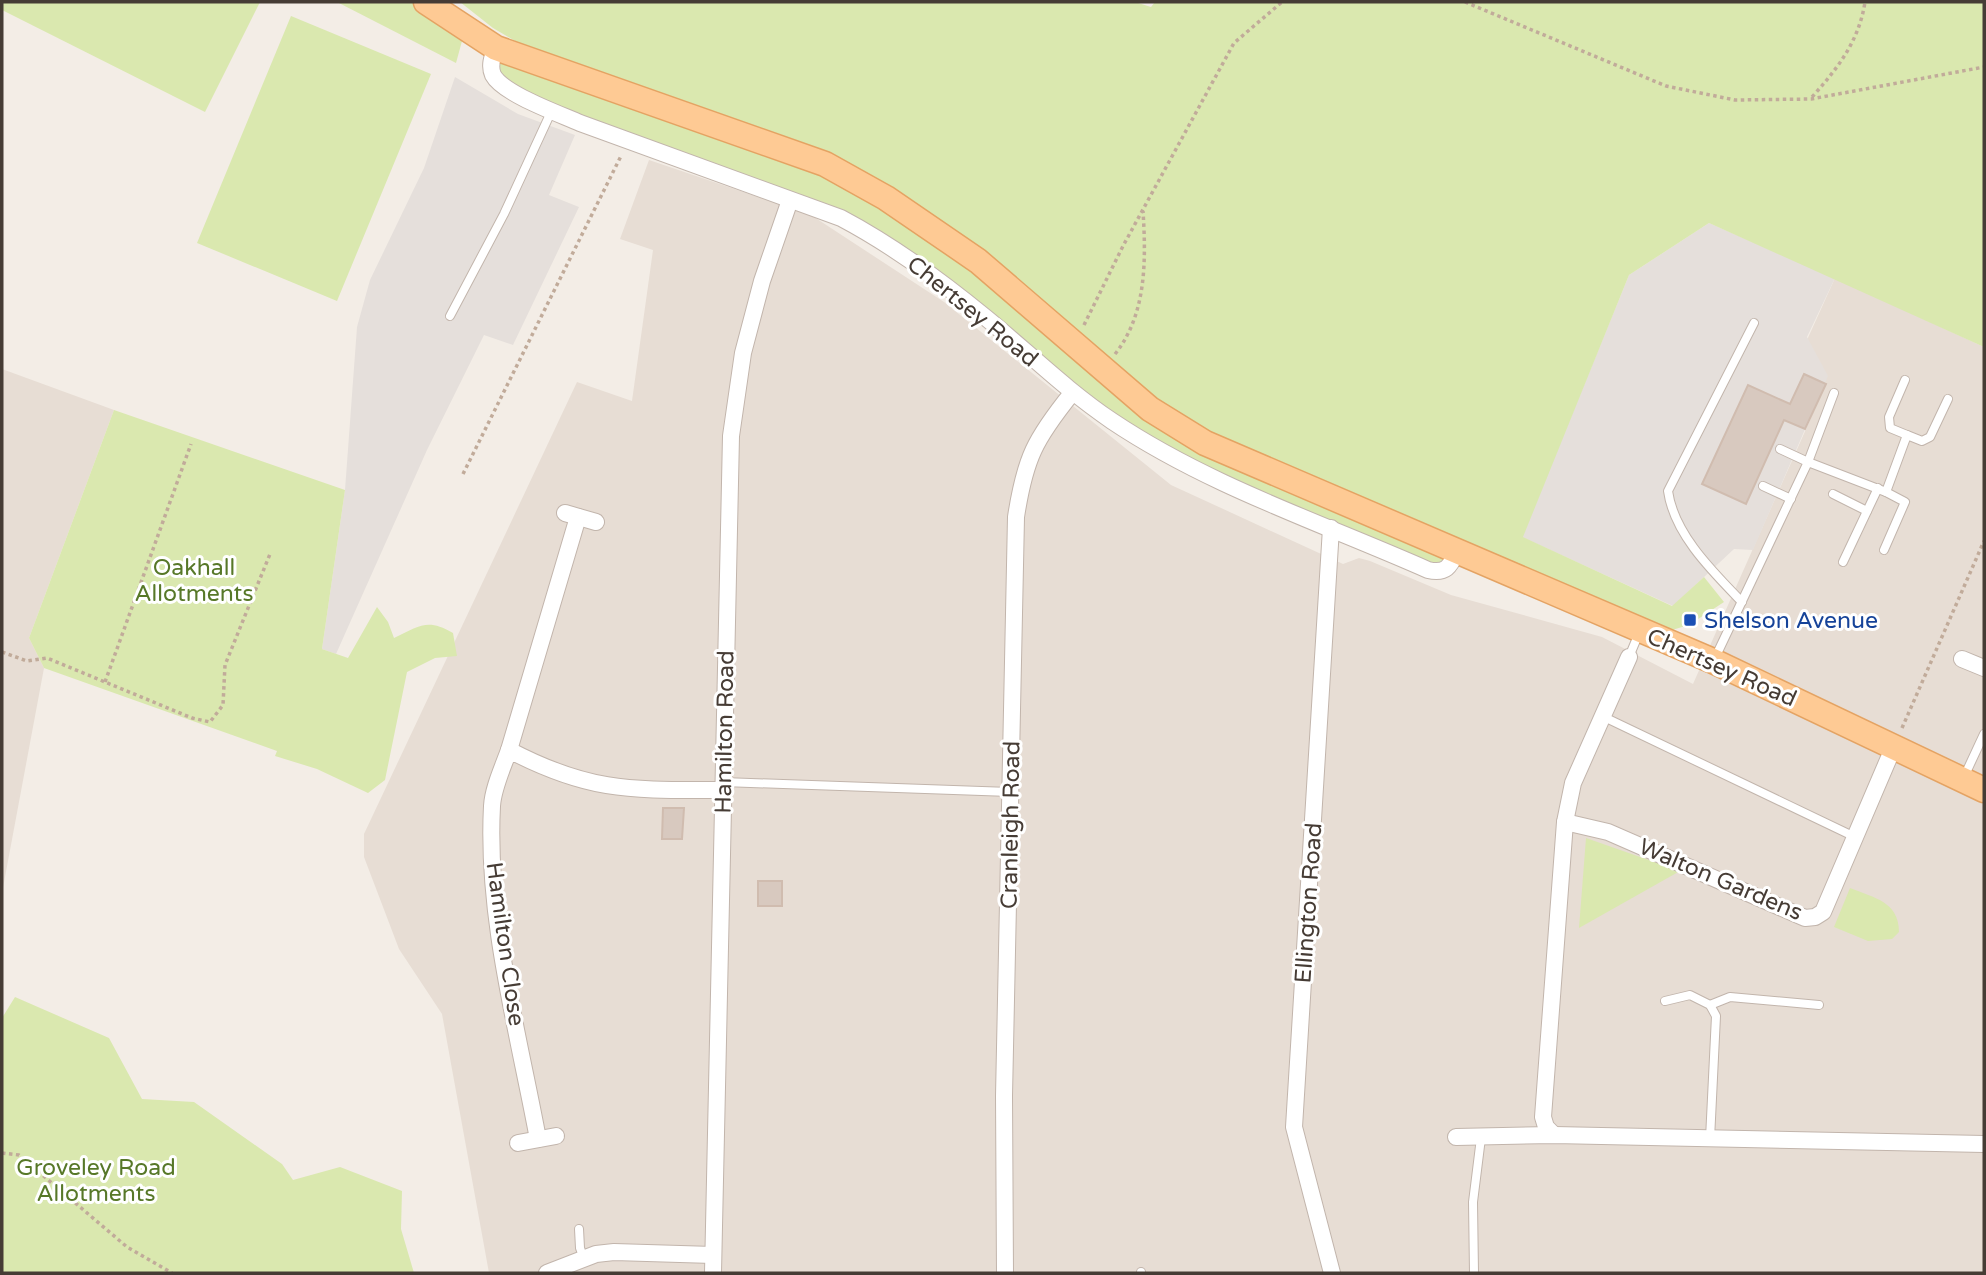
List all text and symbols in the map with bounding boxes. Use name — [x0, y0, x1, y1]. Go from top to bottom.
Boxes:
street label: Chertsey Road — [901, 250, 1044, 373]
park label: Oakhall Allotments — [135, 554, 253, 608]
place label: Shelson Avenue — [1704, 607, 1878, 635]
marker: Shelson Avenue — [1682, 612, 1698, 628]
street label: Chertsey Road — [1643, 622, 1801, 713]
street label: Hamilton Road — [710, 650, 740, 814]
street label: Cranleigh Road — [996, 741, 1026, 909]
street label: Ellington Road — [1289, 822, 1329, 984]
street label: Walton Gardens — [1635, 833, 1807, 927]
street label: Hamilton Close — [480, 860, 530, 1028]
park label: Groveley Road Allotments — [16, 1154, 176, 1208]

